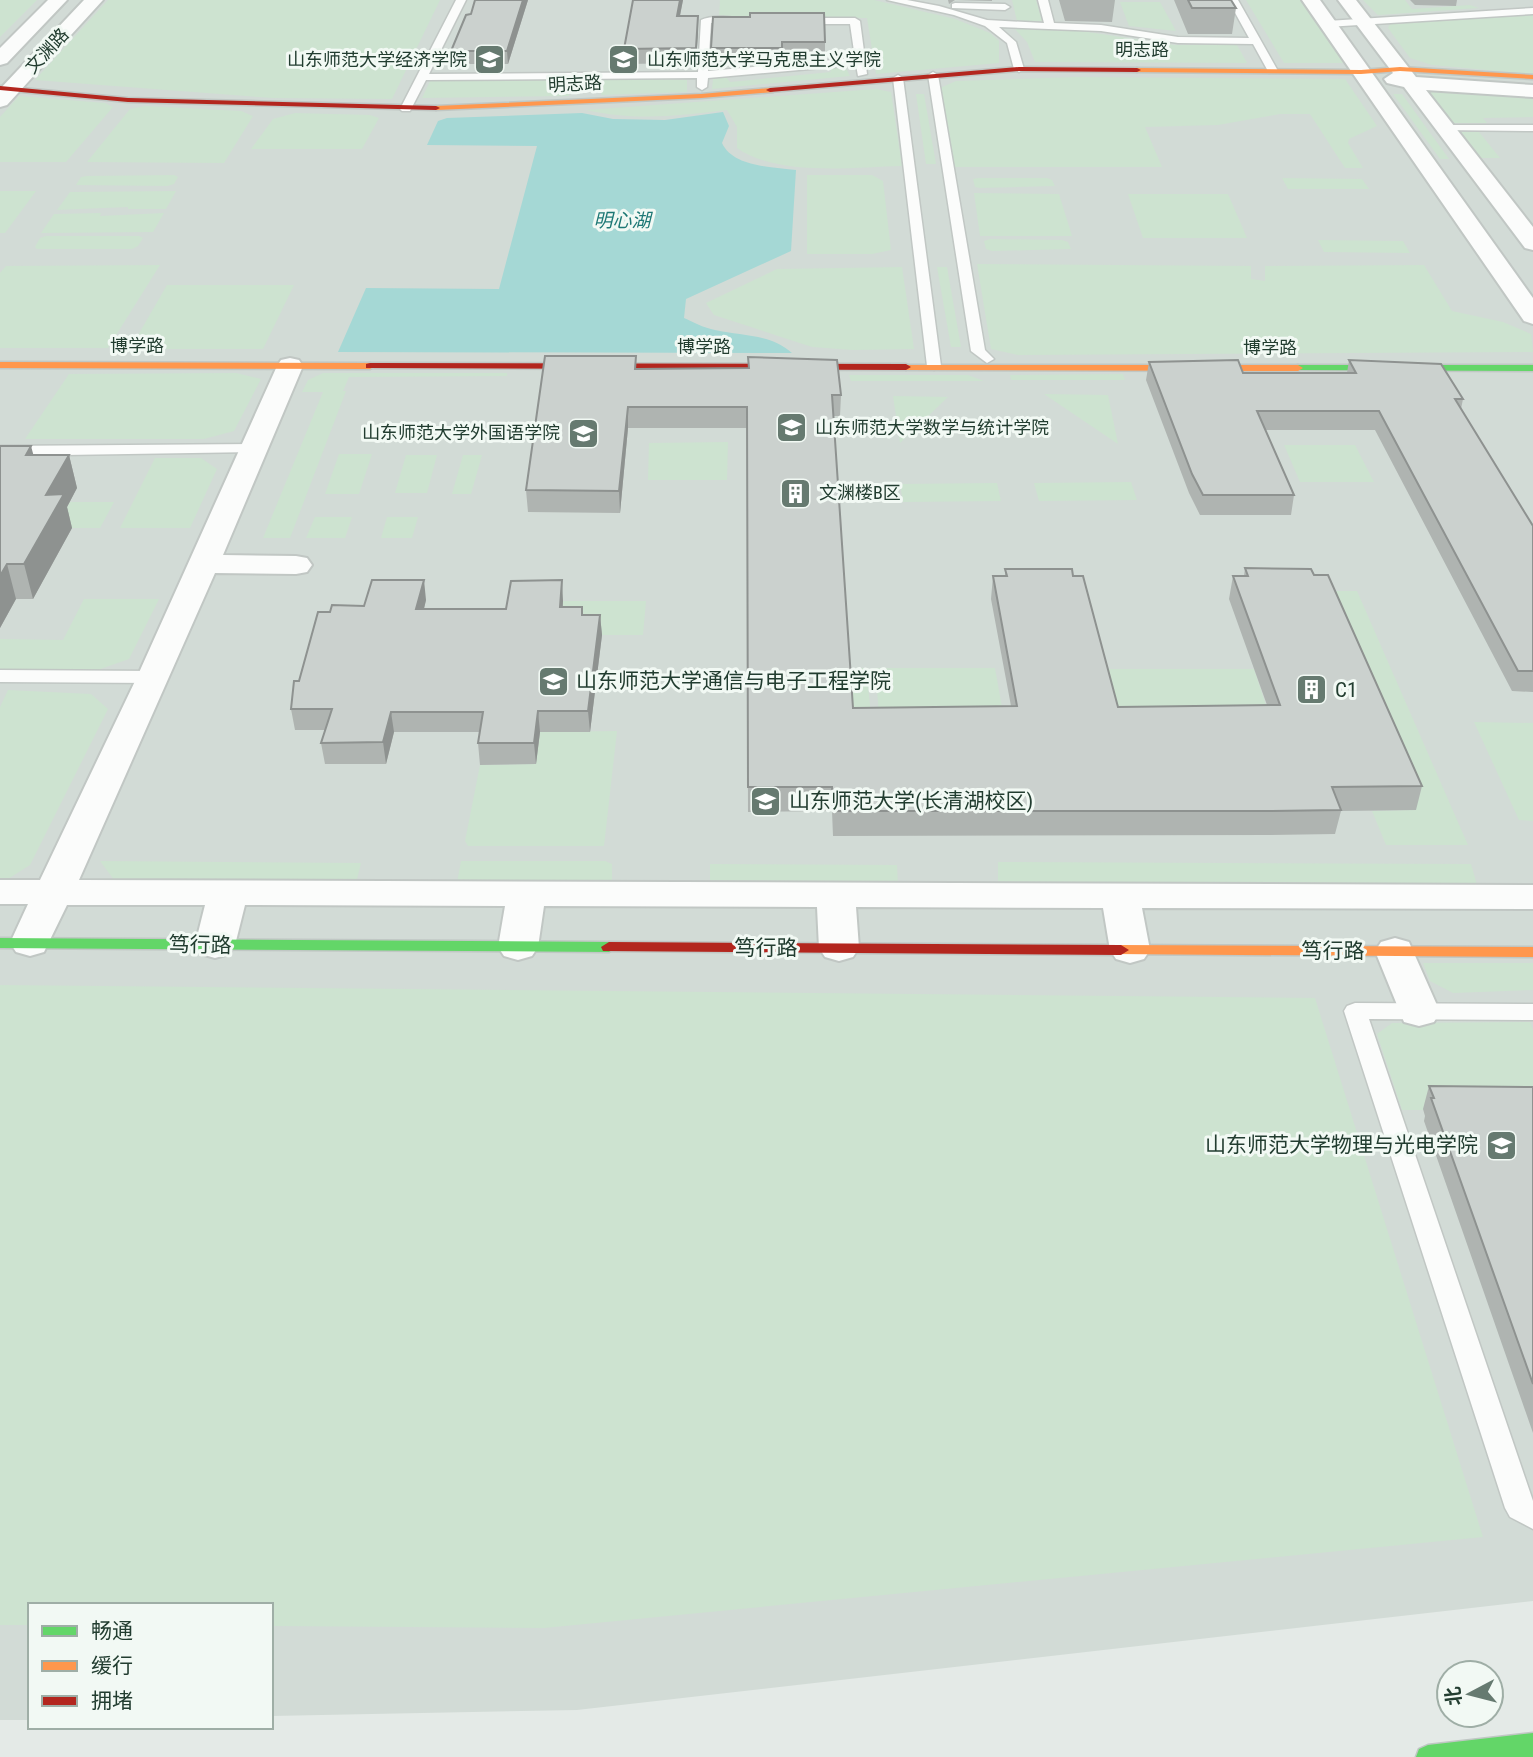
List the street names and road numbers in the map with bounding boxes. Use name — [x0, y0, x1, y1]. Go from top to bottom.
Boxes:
street label: 文渊路 — [21, 24, 73, 78]
street label: 明志路 — [1115, 39, 1169, 60]
street label: 明志路 — [547, 72, 602, 95]
street label: 博学路 — [110, 335, 164, 356]
street label: 博学路 — [677, 336, 731, 357]
street label: 博学路 — [1243, 337, 1297, 358]
street label: 笃行路 — [168, 932, 232, 958]
street label: 笃行路 — [735, 936, 798, 960]
street label: 笃行路 — [1302, 939, 1365, 963]

